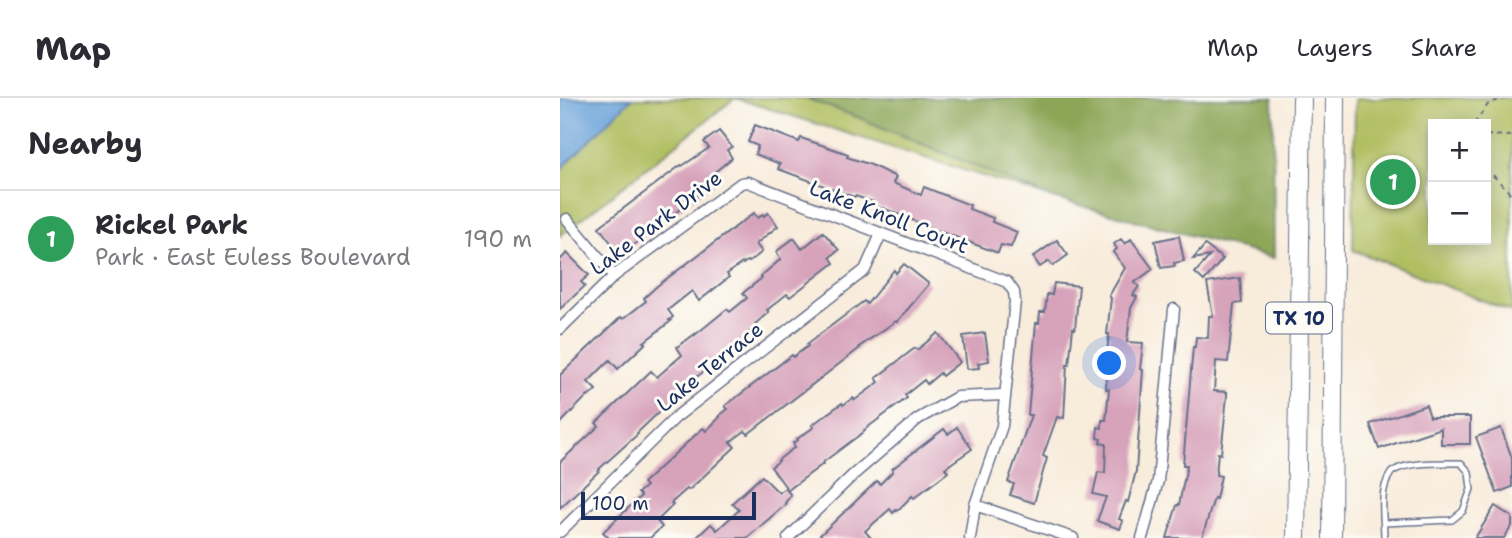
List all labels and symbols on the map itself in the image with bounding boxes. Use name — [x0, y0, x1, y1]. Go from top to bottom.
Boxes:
pin: 1 — [1370, 156, 1416, 208]
street label: Lake Park Drive — [584, 164, 728, 282]
street label: Lake Knoll Court — [805, 174, 973, 260]
road number: TX 10 — [1266, 302, 1332, 333]
street label: Lake Terrace — [651, 315, 769, 419]
your location — [1092, 346, 1126, 380]
scale bar — [581, 489, 756, 521]

